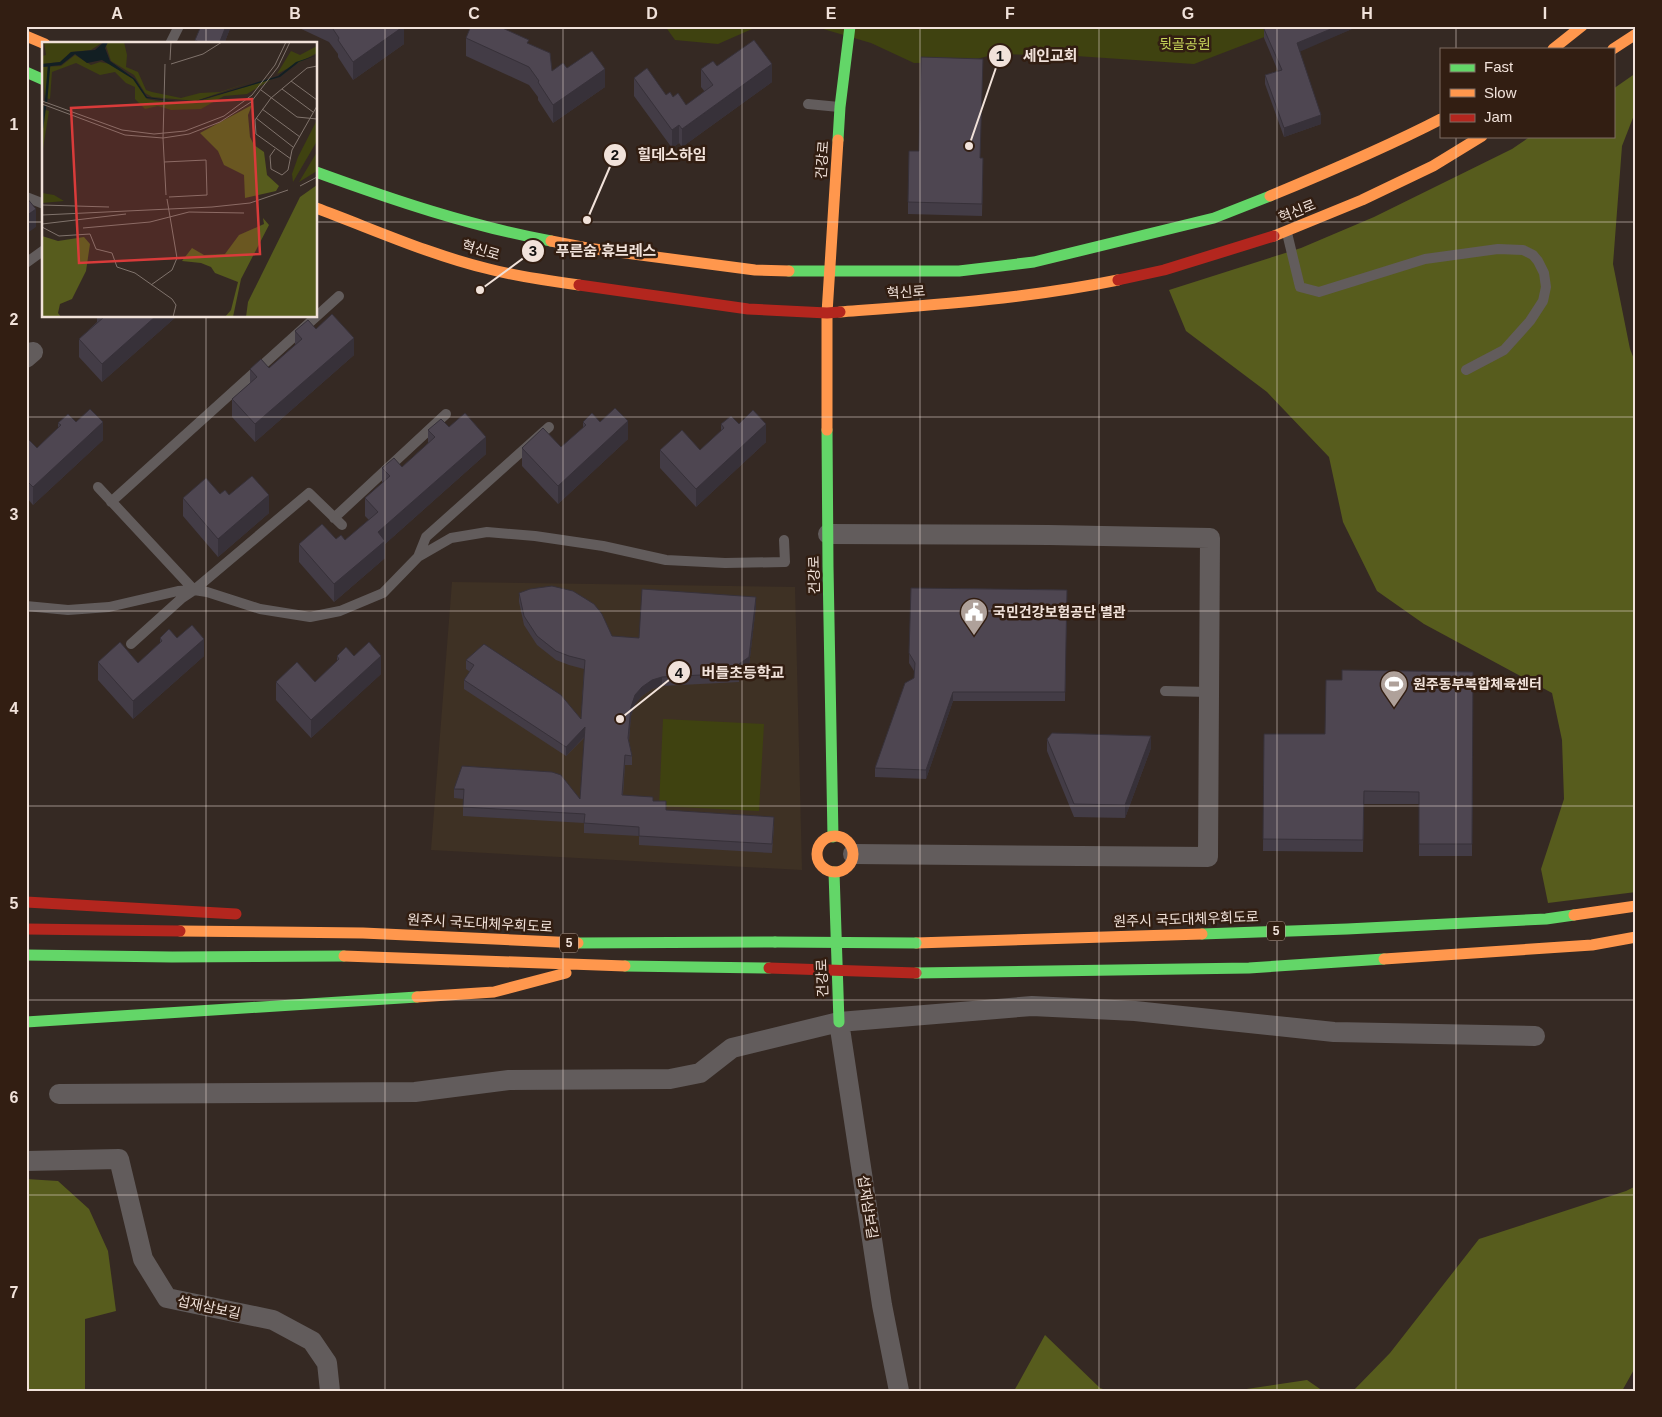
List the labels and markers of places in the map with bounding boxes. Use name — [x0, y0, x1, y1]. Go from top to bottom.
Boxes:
callout: 세인교회 — [987, 41, 1088, 71]
callout: 힐데스하임 — [602, 140, 716, 170]
callout: 푸른숨 휴브레스 — [521, 236, 666, 266]
public building icon: 국민건강보험공단 별관 — [959, 597, 989, 636]
place label: 국민건강보험공단 별관 — [993, 604, 1126, 620]
callout: 버들초등학교 — [666, 657, 794, 687]
sports icon: 원주동부복합체육센터 — [1379, 669, 1409, 708]
place label: 원주동부복합체육센터 — [1413, 676, 1542, 692]

